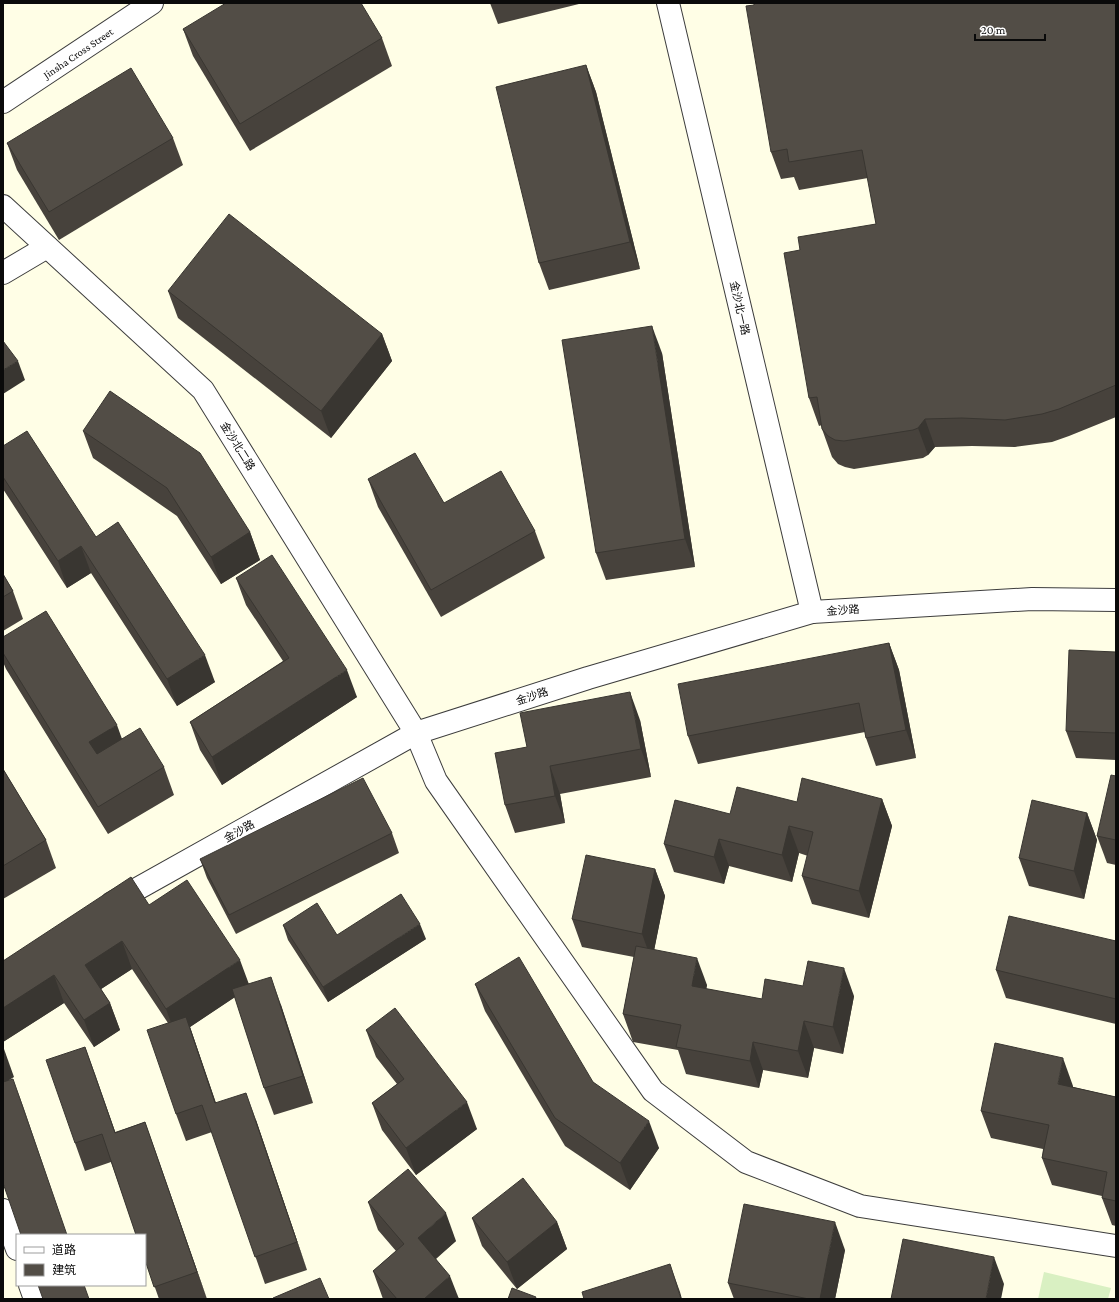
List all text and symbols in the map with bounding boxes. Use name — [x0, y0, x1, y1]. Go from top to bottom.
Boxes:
scale bar — [975, 16, 1045, 42]
text: 20 m — [981, 23, 1006, 37]
street label: Jinsha Cross Street — [40, 25, 116, 82]
street label: 金沙北一路 — [728, 280, 752, 336]
street label: 金沙北二路 — [218, 419, 258, 473]
street label: 金沙路 — [826, 603, 860, 617]
street label: 金沙路 — [514, 685, 550, 707]
street label: 金沙路 — [222, 818, 256, 844]
legend — [16, 1234, 146, 1286]
text: 道路 — [52, 1243, 76, 1257]
text: 建筑 — [52, 1263, 76, 1277]

